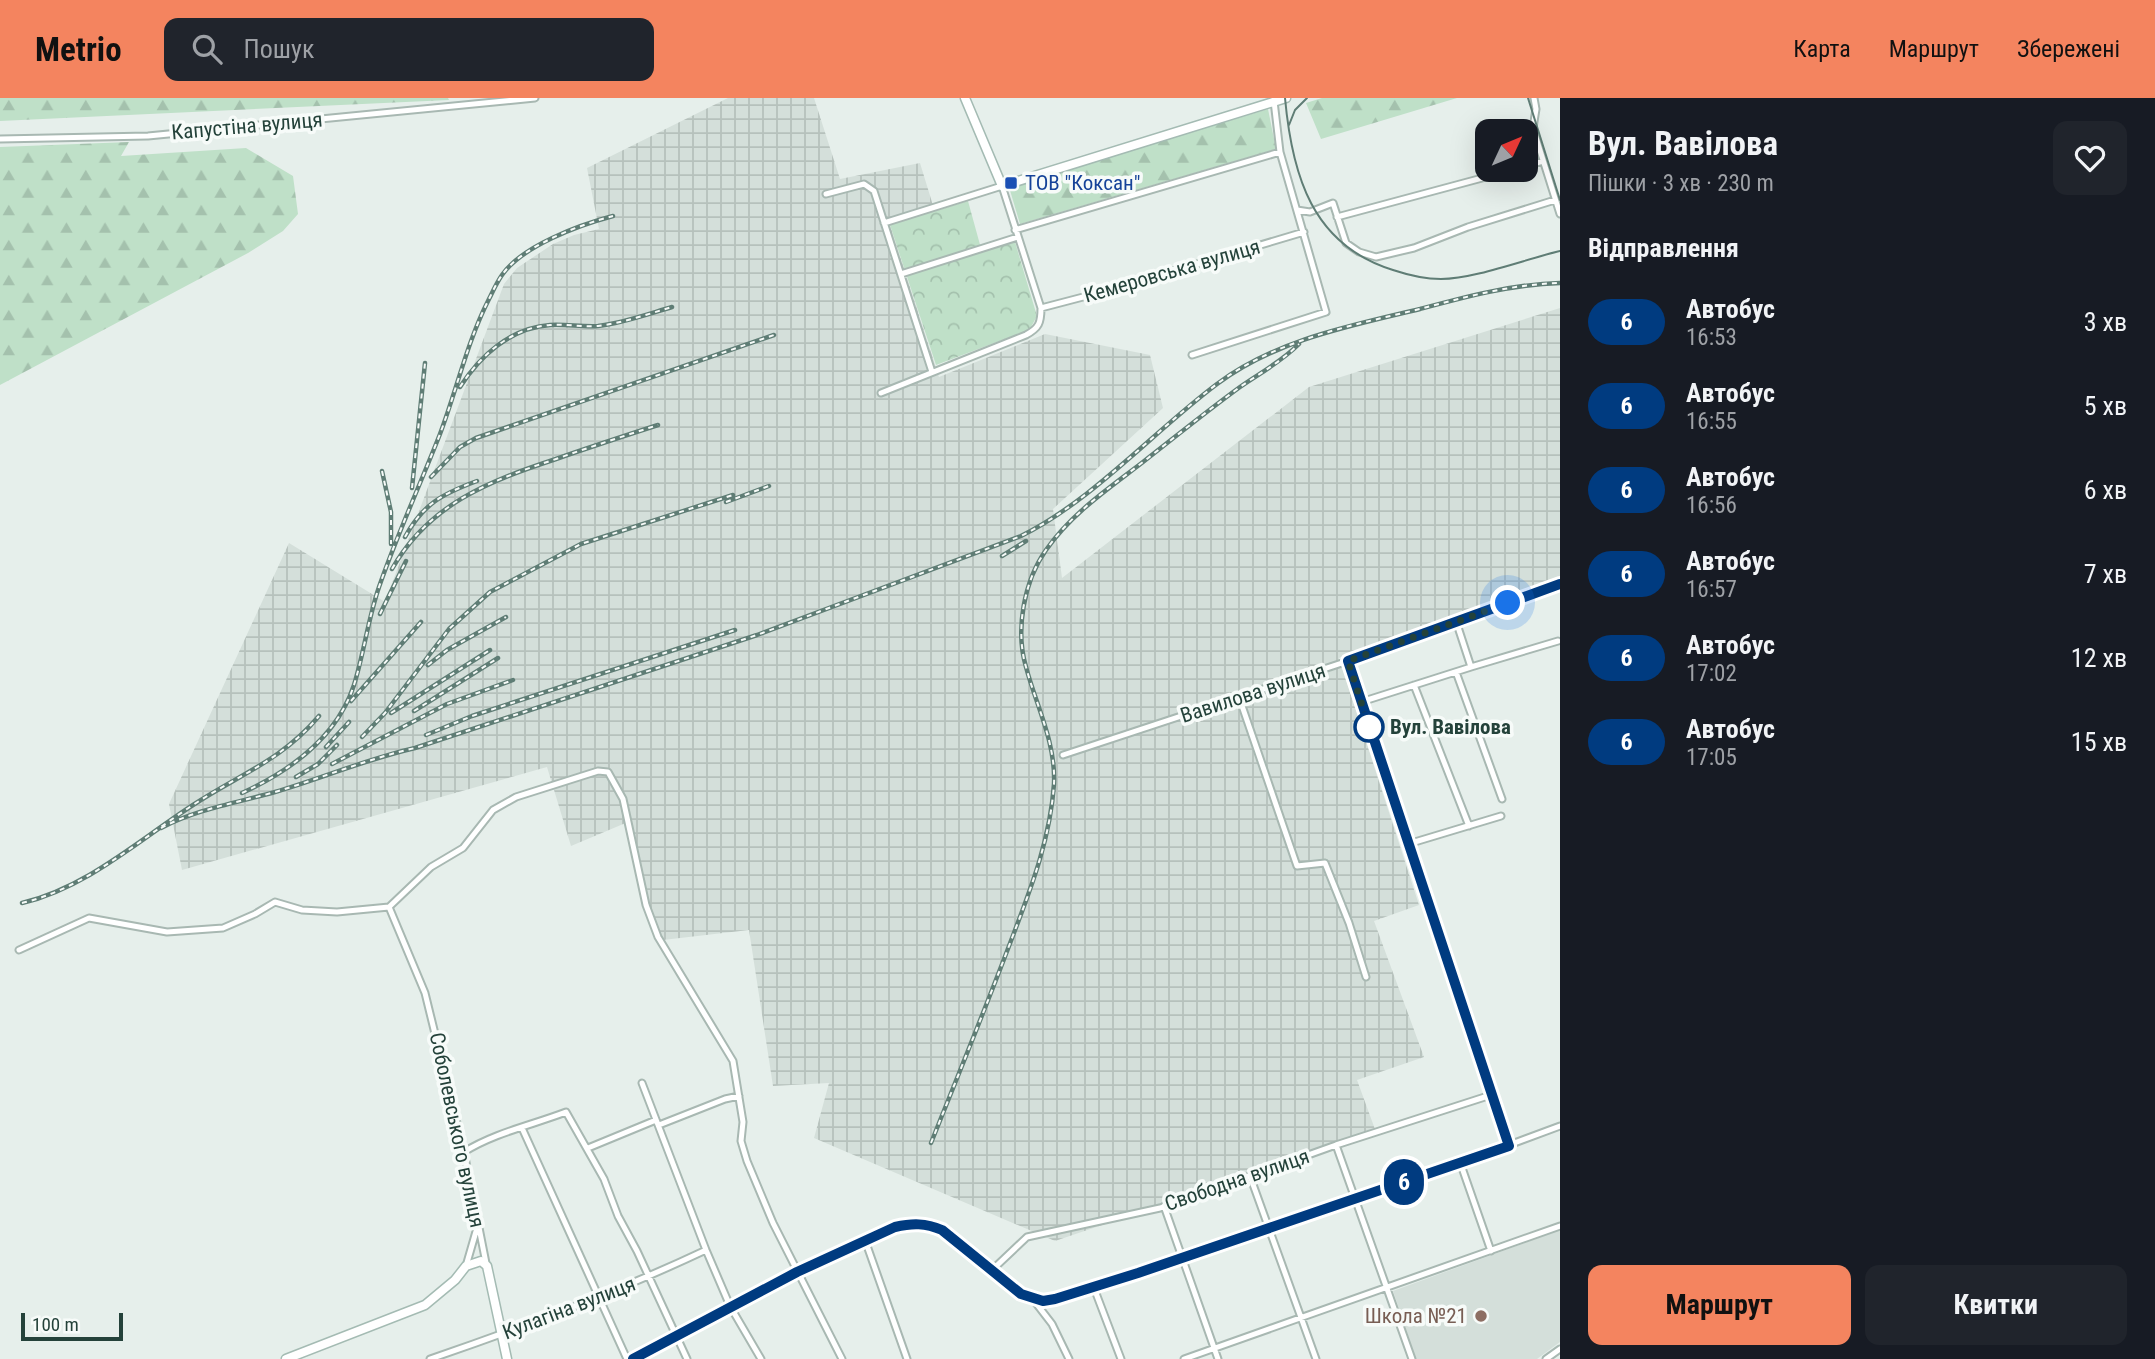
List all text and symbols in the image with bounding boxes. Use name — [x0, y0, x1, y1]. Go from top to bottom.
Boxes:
search box — [164, 18, 654, 81]
text: Metrio — [35, 30, 122, 69]
icon: search — [188, 30, 226, 68]
text: Пошук — [244, 34, 314, 64]
text: Карта — [1793, 35, 1851, 63]
text: Маршрут — [1889, 35, 1979, 63]
text: Збережені — [2017, 35, 2120, 63]
street label: Капустіна вулиця — [170, 107, 324, 145]
north arrow — [1475, 119, 1538, 182]
map controls — [1475, 119, 1538, 182]
button: heart — [2053, 121, 2127, 195]
text: Вул. Вавілова — [1588, 124, 1778, 163]
text: Пішки · 3 хв · 230 m — [1588, 170, 1774, 197]
place label: ТОВ "Коксан" — [1025, 171, 1140, 195]
marker: ТОВ "Коксан" — [1003, 175, 1019, 191]
text: Відправлення — [1588, 233, 1739, 263]
street label: Кемеровська вулиця — [1081, 234, 1263, 308]
text: Автобус — [1686, 294, 1775, 324]
text: 3 хв — [2084, 307, 2127, 337]
text: 6 — [1620, 308, 1633, 336]
text: 16:53 — [1686, 324, 1737, 351]
text: Автобус — [1686, 378, 1775, 408]
text: 5 хв — [2084, 391, 2127, 421]
text: 6 — [1620, 392, 1633, 420]
text: 16:55 — [1686, 408, 1737, 435]
text: Автобус — [1686, 462, 1775, 492]
text: 6 хв — [2084, 475, 2127, 505]
text: 6 — [1620, 476, 1633, 504]
text: 16:56 — [1686, 492, 1737, 519]
text: Автобус — [1686, 546, 1775, 576]
text: 7 хв — [2084, 559, 2127, 589]
text: 6 — [1620, 560, 1633, 588]
text: 16:57 — [1686, 576, 1737, 603]
your location — [1490, 585, 1525, 620]
text: Автобус — [1686, 630, 1775, 660]
text: 12 хв — [2071, 643, 2127, 673]
text: 6 — [1620, 644, 1633, 672]
street label: Вавилова вулиця — [1178, 658, 1328, 728]
text: 17:02 — [1686, 660, 1737, 687]
marker: Вул. Вавілова — [1354, 712, 1384, 742]
text: Автобус — [1686, 714, 1775, 744]
place label: Вул. Вавілова — [1390, 715, 1511, 739]
text: 15 хв — [2071, 727, 2127, 757]
text: 6 — [1620, 728, 1633, 756]
text: 17:05 — [1686, 744, 1737, 771]
street label: Соболевського вулиця — [425, 1030, 489, 1230]
street label: Свободна вулиця — [1162, 1144, 1312, 1216]
line badge: 6 — [1381, 1159, 1427, 1205]
text: 6 — [1398, 1168, 1410, 1196]
button: Маршрут — [1588, 1265, 1851, 1345]
button: Квитки — [1865, 1265, 2127, 1345]
street label: Кулагіна вулиця — [499, 1272, 639, 1344]
place label: Школа №21 — [1365, 1304, 1467, 1328]
marker: Школа №21 — [1473, 1308, 1489, 1324]
scale bar — [21, 1310, 122, 1342]
text: 100 m — [32, 1313, 79, 1336]

